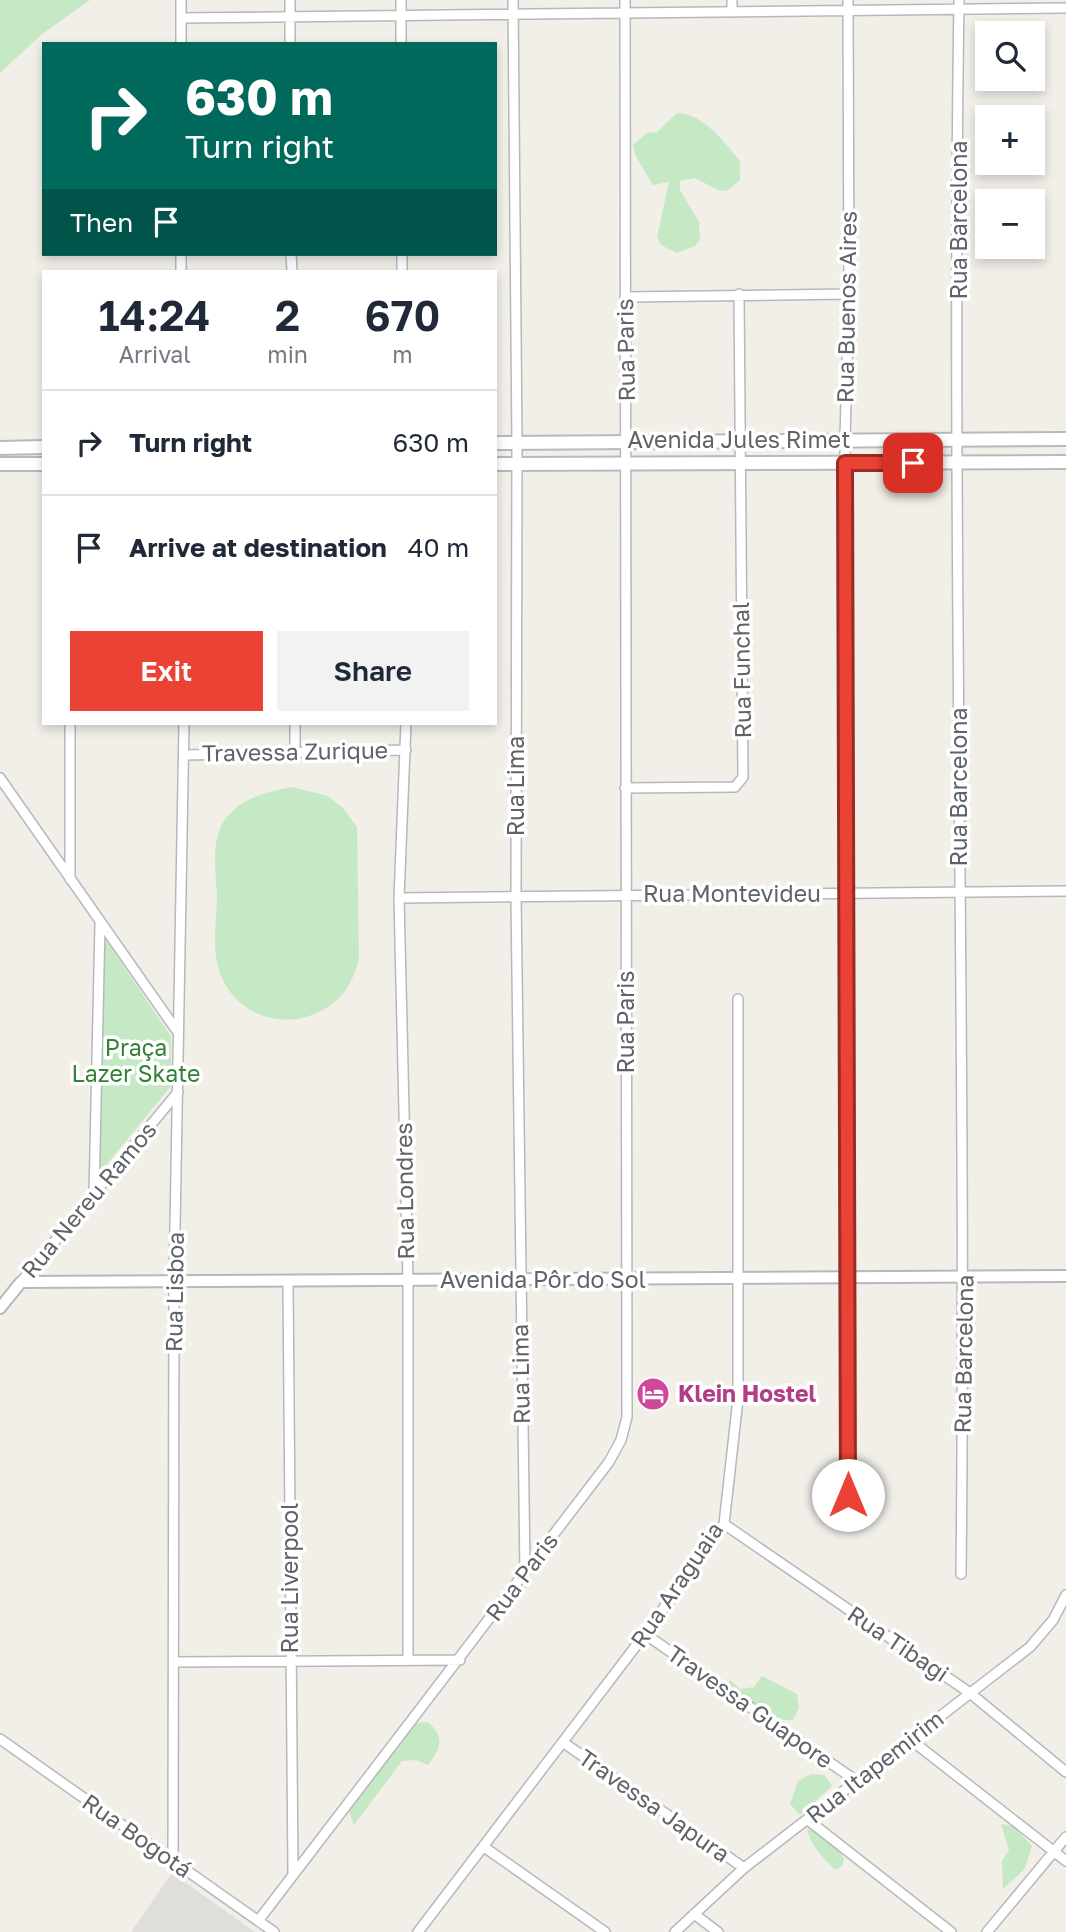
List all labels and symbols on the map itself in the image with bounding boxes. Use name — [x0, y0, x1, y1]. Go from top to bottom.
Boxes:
street label: Rua Barcelona — [944, 141, 972, 299]
street label: Rua Buenos Aires — [830, 211, 862, 403]
street label: Rua Paris — [610, 298, 640, 402]
street label: Avenida Jules Rimet — [628, 425, 850, 453]
pin — [883, 433, 943, 493]
street label: Rua Funchal — [726, 601, 756, 739]
street label: Rua Barcelona — [944, 708, 972, 866]
street label: Travessa Zurique — [202, 735, 388, 767]
street label: Rua Lima — [501, 736, 529, 836]
street label: Rua Montevideu — [643, 879, 821, 907]
street label: Rua Paris — [611, 971, 639, 1074]
park label: Praça Lazer Skate — [72, 1033, 200, 1087]
street label: Rua Nereu Ramos — [15, 1116, 162, 1283]
street label: Rua Londres — [389, 1122, 419, 1260]
street label: Rua Lisboa — [159, 1232, 189, 1352]
street label: Avenida Pôr do Sol — [440, 1265, 646, 1293]
street label: Rua Barcelona — [948, 1274, 978, 1434]
street label: Rua Lima — [505, 1324, 535, 1424]
hotel icon: Klein Hostel — [634, 1375, 672, 1413]
place label: Klein Hostel — [678, 1379, 817, 1407]
position arrow — [811, 1458, 885, 1532]
street label: Rua Liverpool — [275, 1503, 303, 1653]
street label: Rua Araguaia — [624, 1516, 728, 1652]
street label: Rua Paris — [479, 1527, 563, 1626]
street label: Rua Tibagi — [843, 1599, 954, 1687]
street label: Travessa Guapore — [662, 1639, 839, 1774]
street label: Rua Itapemirim — [800, 1704, 949, 1829]
street label: Travessa Japura — [574, 1743, 735, 1868]
street label: Rua Bogotá — [77, 1787, 198, 1883]

